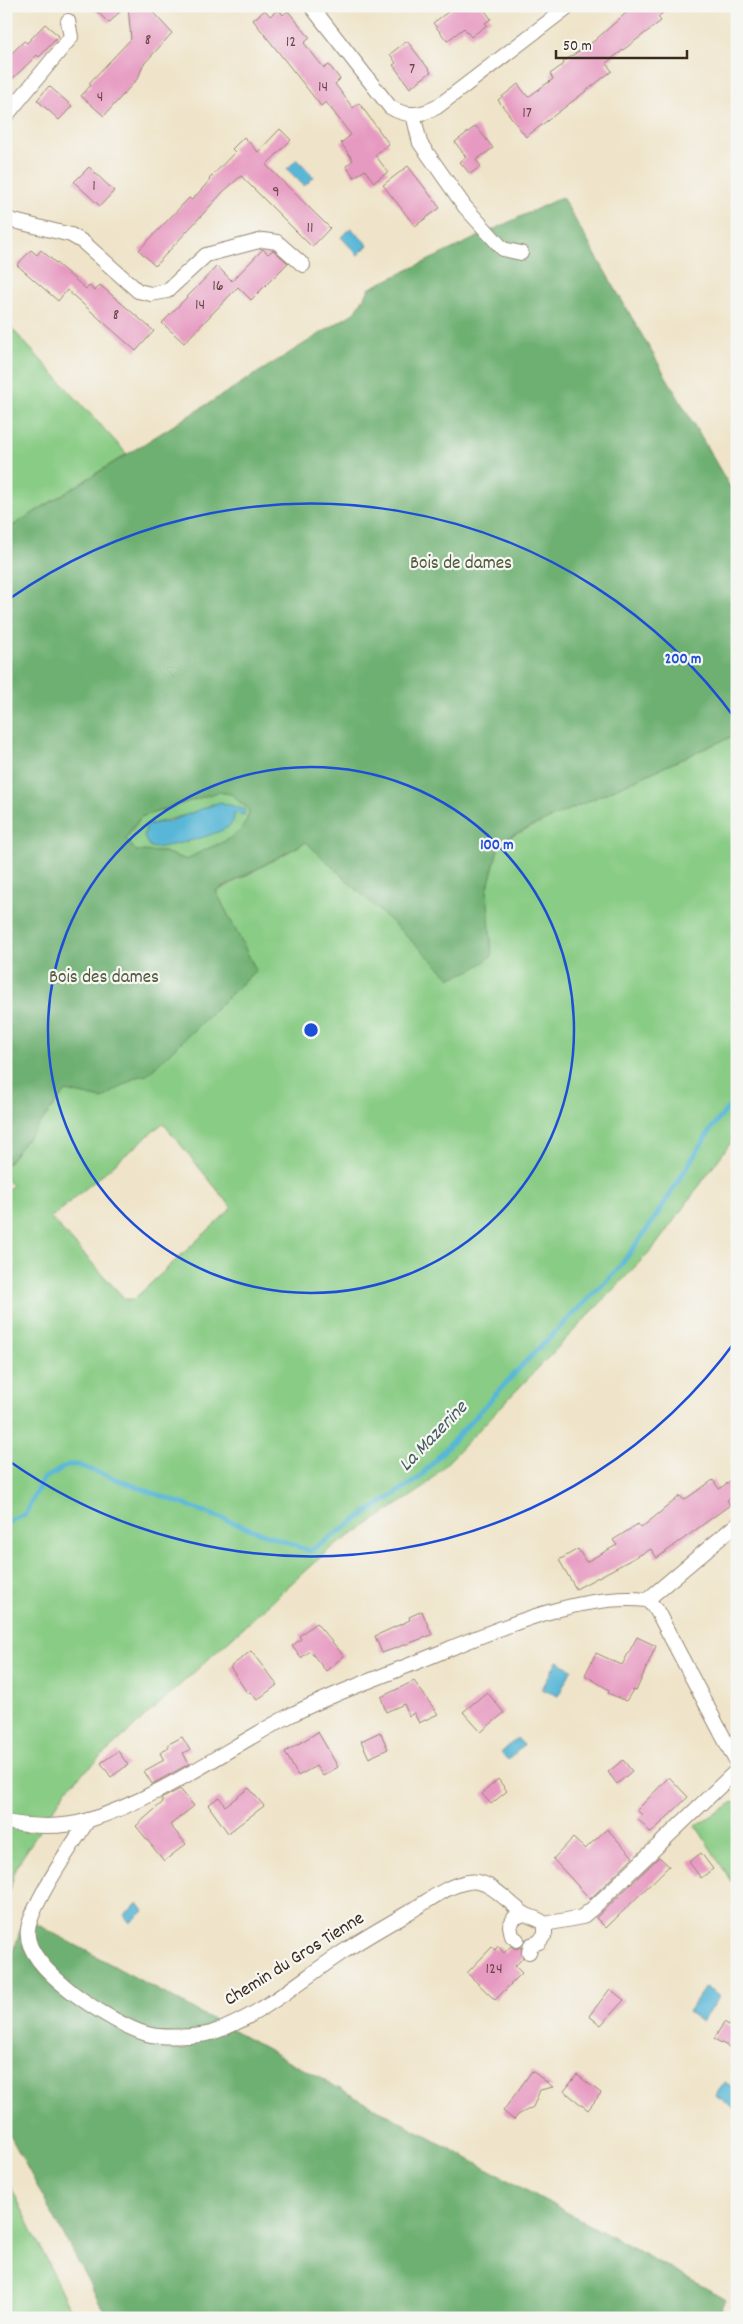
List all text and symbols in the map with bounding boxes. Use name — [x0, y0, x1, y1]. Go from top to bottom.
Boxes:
scale bar — [556, 28, 687, 60]
house number: 8 — [145, 29, 151, 52]
house number: 12 — [286, 31, 296, 54]
text: 50 m — [563, 36, 592, 58]
house number: 7 — [409, 58, 415, 81]
house number: 14 — [318, 76, 328, 99]
house number: 4 — [97, 86, 103, 109]
house number: 17 — [522, 102, 532, 125]
house number: 1 — [92, 175, 96, 198]
house number: 9 — [272, 181, 280, 204]
house number: 11 — [306, 217, 314, 240]
house number: 16 — [212, 275, 224, 298]
house number: 14 — [195, 294, 205, 317]
house number: 8 — [113, 304, 119, 327]
park label: Bois de dames — [410, 551, 512, 578]
text: 200 m — [665, 649, 701, 671]
text: 100 m — [480, 835, 514, 857]
park label: Bois des dames — [49, 965, 159, 992]
centre of rings — [302, 1021, 320, 1039]
water label: La Mazerine — [393, 1394, 476, 1479]
street label: Chemin du Gros Tienne — [220, 1906, 370, 2014]
house number: 124 — [485, 1958, 503, 1981]

